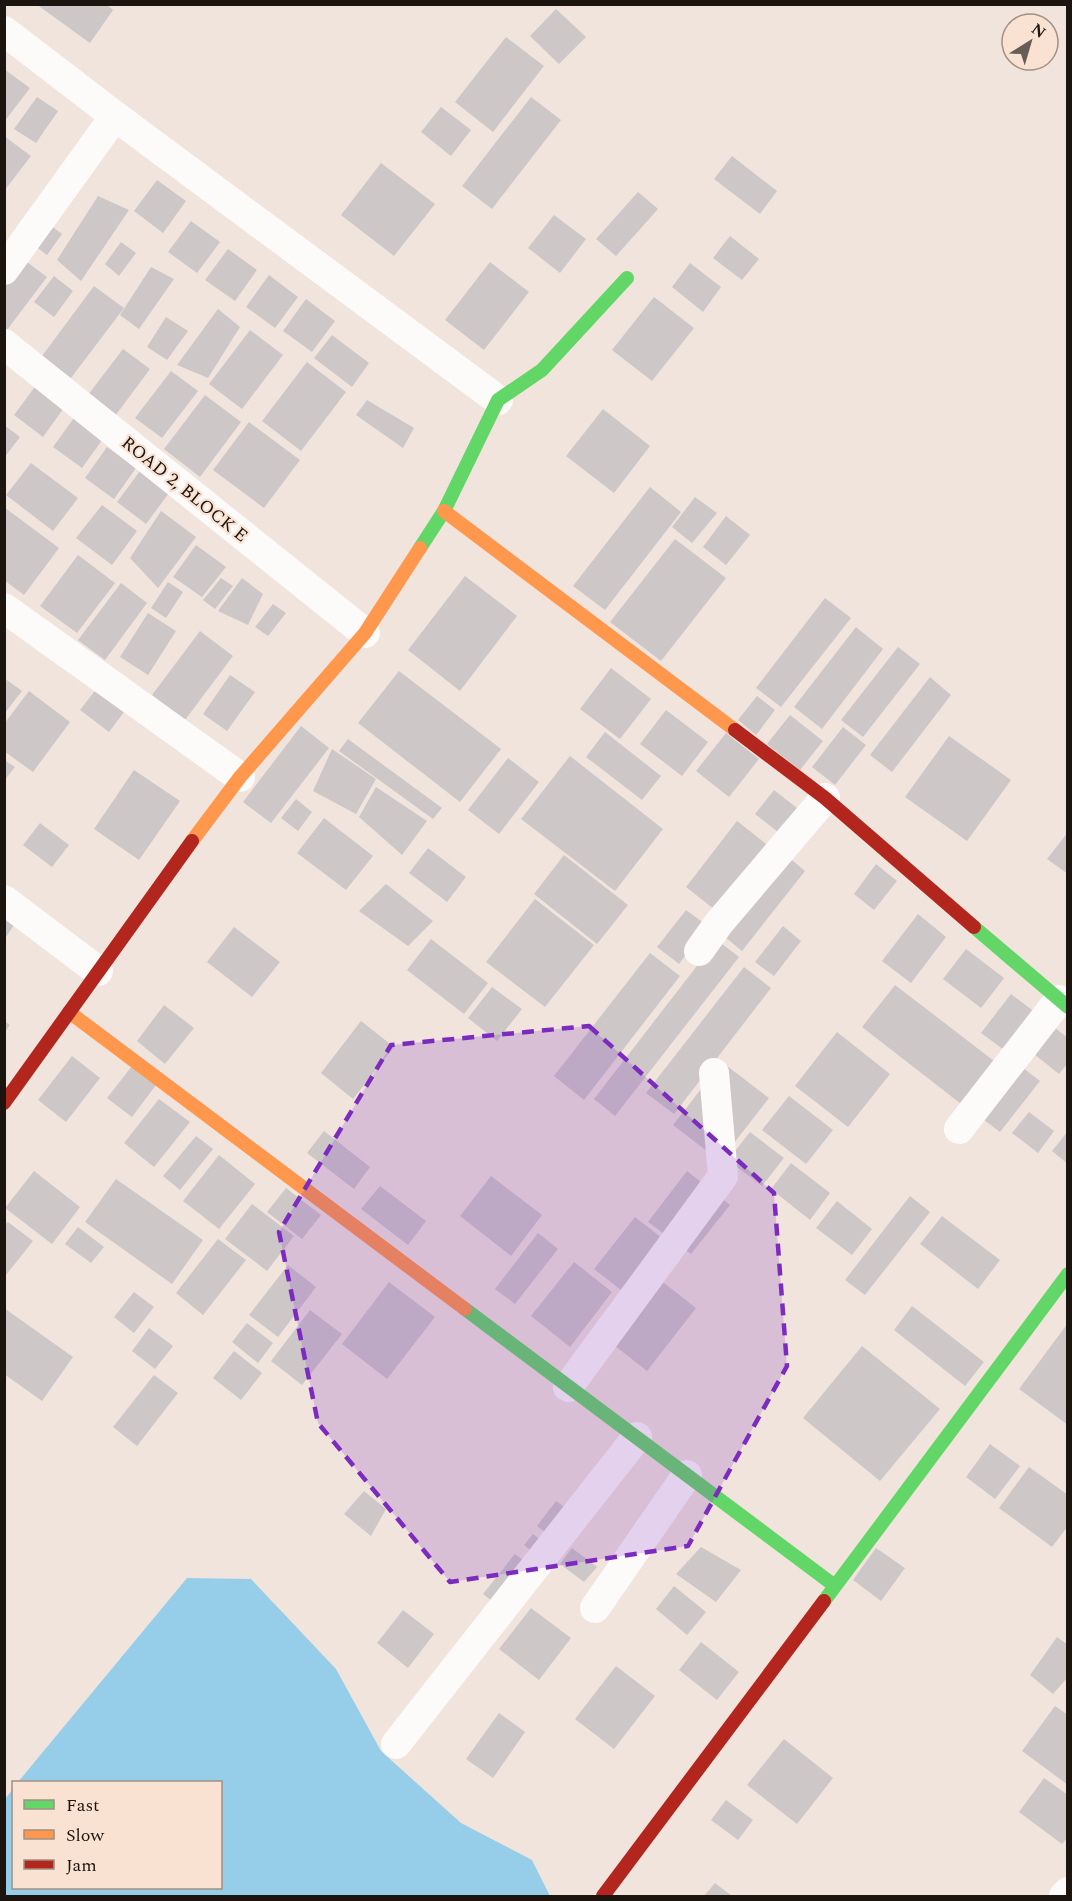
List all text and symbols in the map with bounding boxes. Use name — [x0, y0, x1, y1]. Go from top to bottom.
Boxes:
north arrow — [1000, 12, 1060, 72]
text: N — [1026, 17, 1051, 44]
street label: ROAD 2, BLOCK E — [116, 430, 254, 549]
legend — [12, 1781, 222, 1889]
text: Fast — [66, 1792, 99, 1819]
text: Slow — [66, 1822, 105, 1849]
text: Jam — [66, 1852, 97, 1879]

